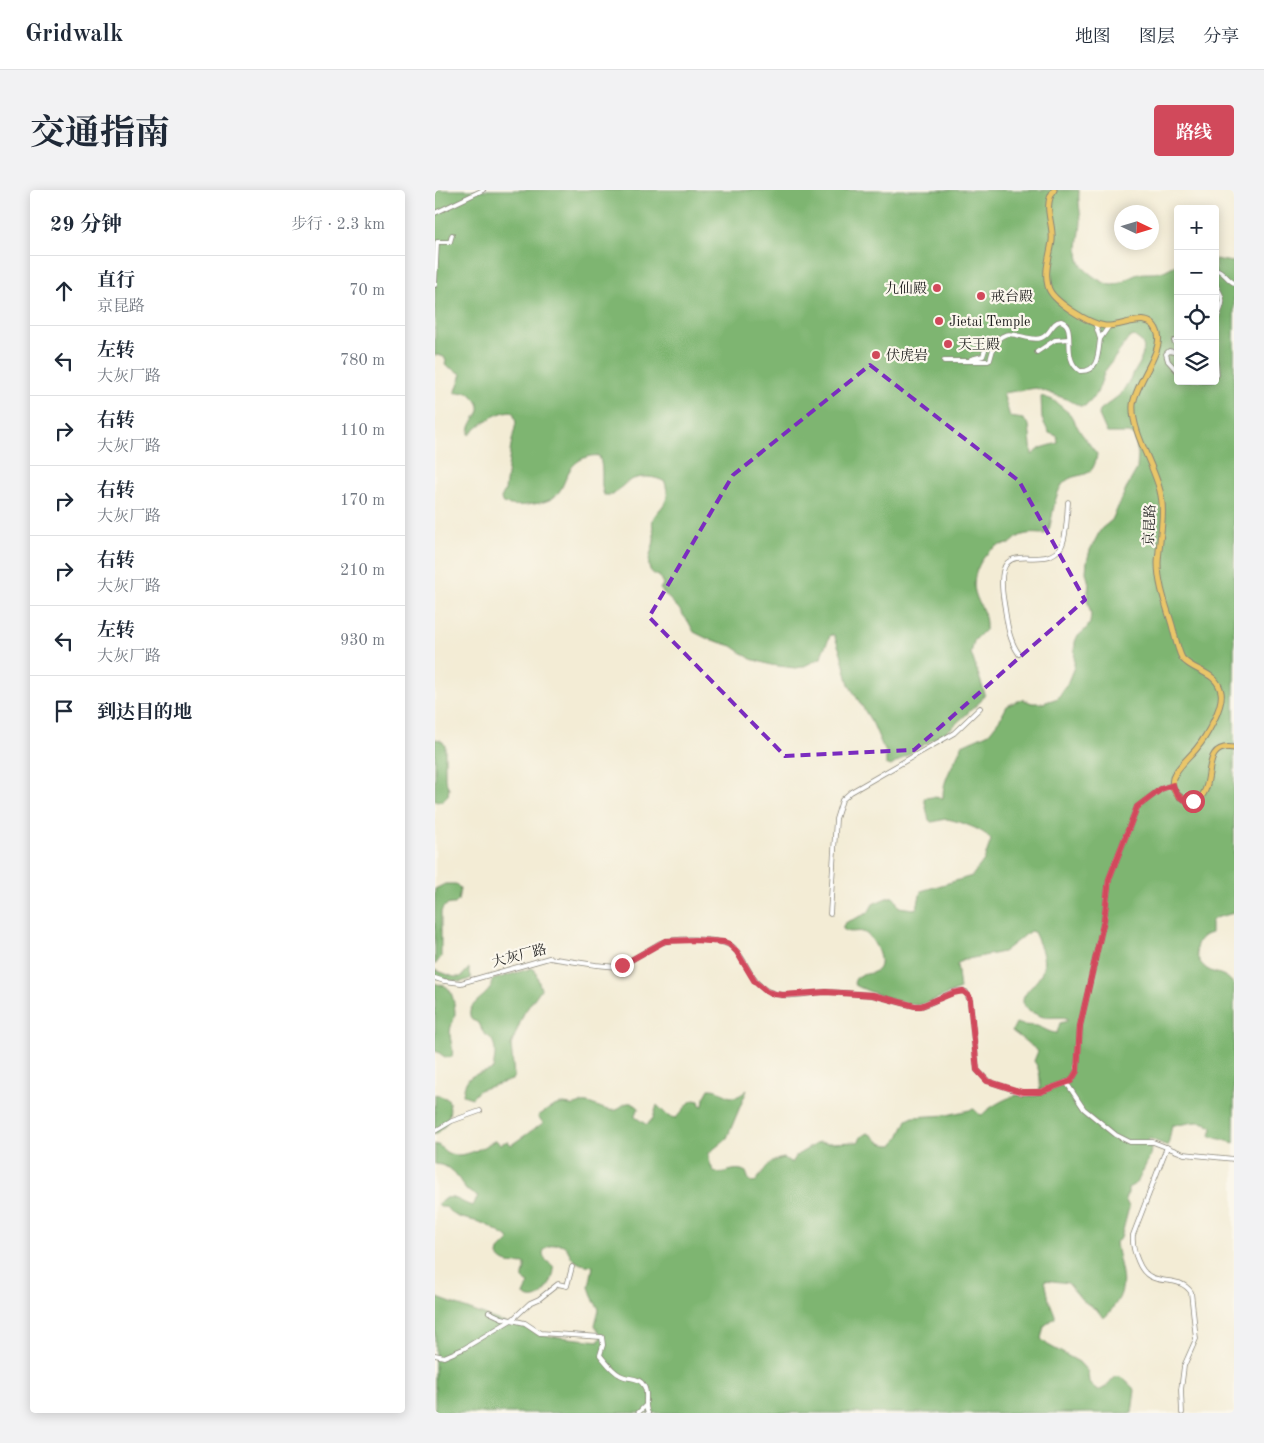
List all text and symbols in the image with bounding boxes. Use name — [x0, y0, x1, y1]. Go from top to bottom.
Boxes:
text: Gridwalk — [25, 23, 123, 47]
text: 地图 — [1075, 28, 1111, 46]
text: 图层 — [1139, 28, 1175, 46]
text: 分享 — [1203, 28, 1239, 46]
button: 路线 — [1154, 105, 1234, 156]
text: 交通指南 — [30, 117, 170, 152]
north arrow — [1114, 205, 1159, 250]
map controls — [1174, 205, 1219, 385]
button: + — [1174, 205, 1219, 250]
text: 29 分钟 — [50, 215, 122, 236]
text: 步行 · 2.3 km — [291, 217, 385, 233]
button: − — [1174, 250, 1219, 295]
text: 直行 — [97, 272, 135, 291]
icon: ahead — [50, 277, 78, 305]
place label: 九仙殿 — [885, 281, 927, 296]
marker: 九仙殿 — [931, 282, 943, 294]
text: 70 m — [349, 283, 385, 299]
place label: 戒台殿 — [991, 289, 1033, 304]
marker: 戒台殿 — [975, 290, 987, 302]
button: locate — [1174, 295, 1219, 340]
text: 京昆路 — [97, 299, 145, 315]
marker: Jietai Temple — [933, 315, 945, 327]
place label: Jietai Temple — [949, 315, 1030, 329]
place label: 天王殿 — [958, 337, 1000, 352]
marker: 天王殿 — [942, 338, 954, 350]
button: layers — [1174, 340, 1219, 385]
text: 左转 — [97, 342, 135, 361]
icon: left — [50, 347, 78, 375]
place label: 伏虎岩 — [886, 348, 928, 363]
marker: 伏虎岩 — [870, 349, 882, 361]
text: 780 m — [340, 353, 385, 369]
text: 大灰厂路 — [97, 369, 161, 385]
text: 右转 — [97, 412, 135, 431]
icon: right — [50, 417, 78, 445]
text: 110 m — [340, 423, 385, 439]
text: 大灰厂路 — [97, 439, 161, 455]
text: 右转 — [97, 482, 135, 501]
icon: right — [50, 487, 78, 515]
text: 170 m — [340, 493, 385, 509]
street label: 京昆路 — [1141, 504, 1158, 546]
text: 大灰厂路 — [97, 509, 161, 525]
text: 右转 — [97, 552, 135, 571]
icon: right — [50, 557, 78, 585]
text: 210 m — [340, 563, 385, 579]
text: 大灰厂路 — [97, 579, 161, 595]
text: 左转 — [97, 622, 135, 641]
icon: left — [50, 627, 78, 655]
text: 930 m — [340, 633, 385, 649]
text: 大灰厂路 — [97, 649, 161, 665]
icon: arrive — [50, 697, 78, 725]
text: 到达目的地 — [97, 704, 192, 723]
route start — [1182, 790, 1205, 813]
street label: 大灰厂路 — [490, 941, 548, 970]
route end — [611, 954, 634, 977]

